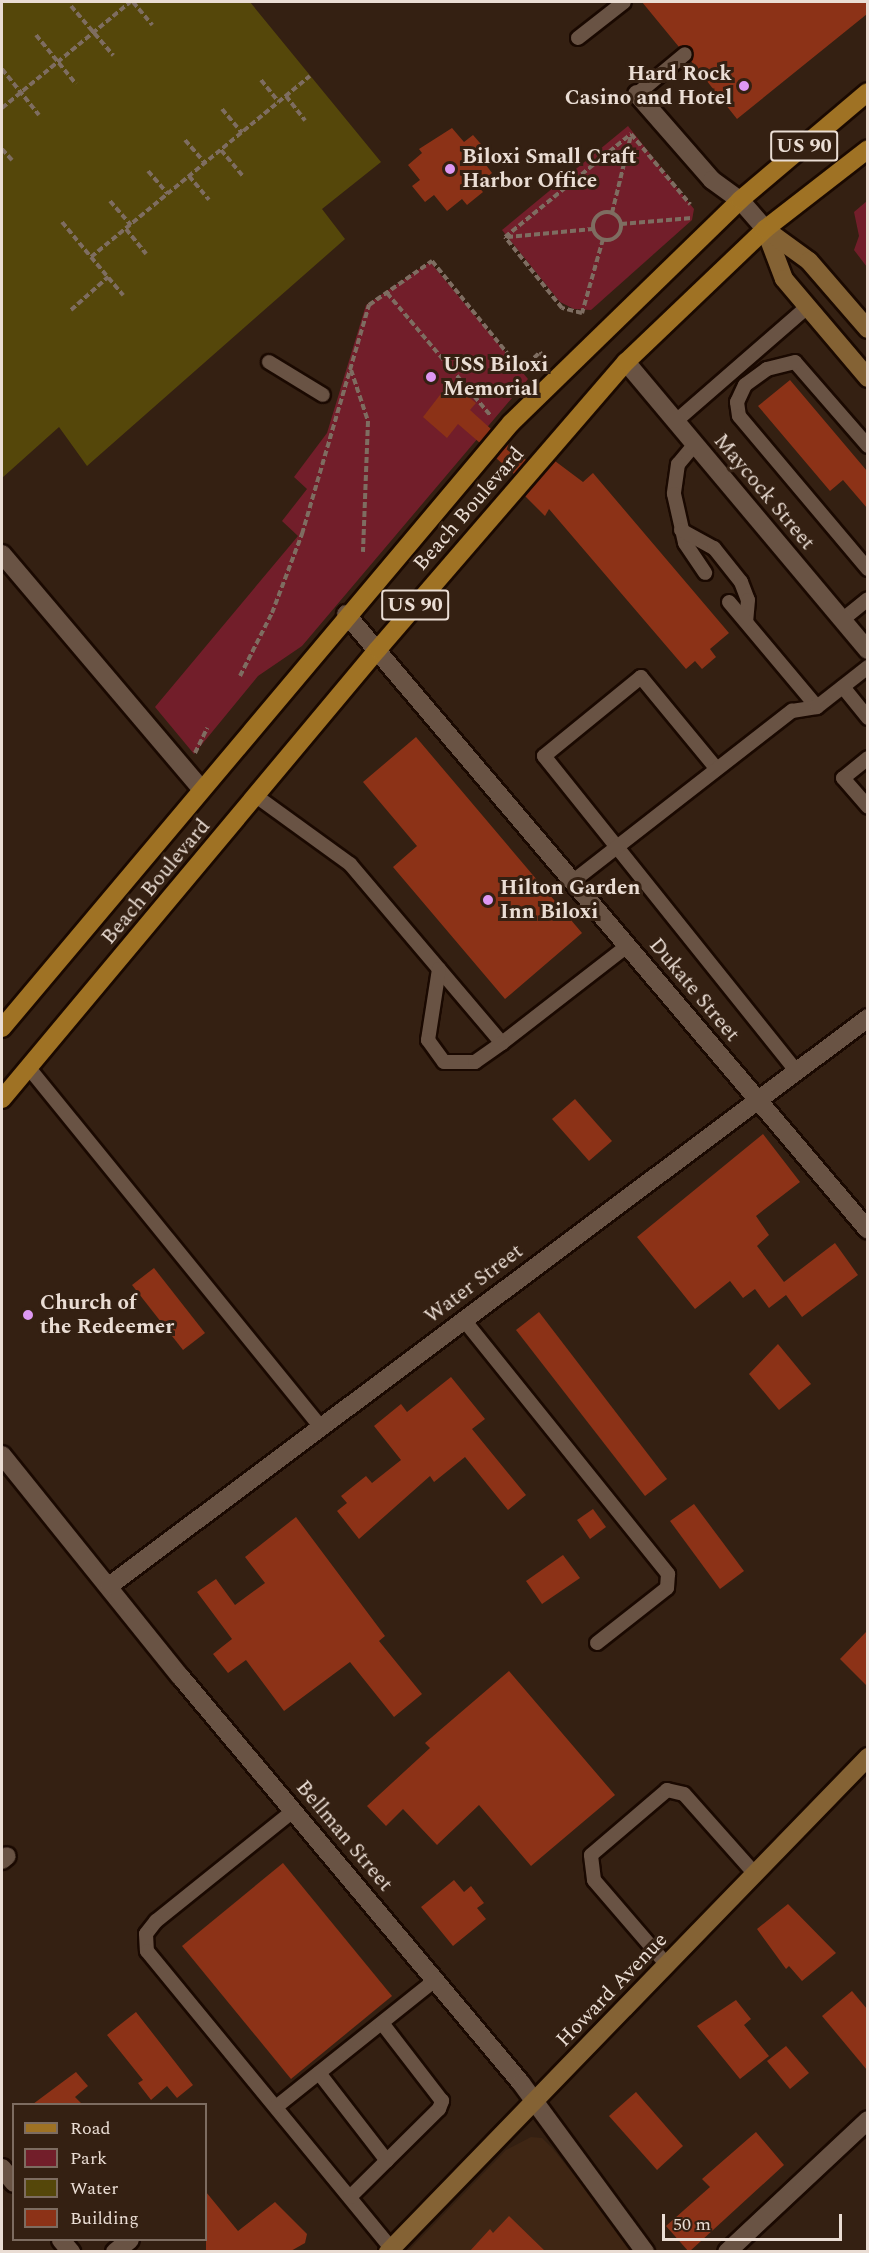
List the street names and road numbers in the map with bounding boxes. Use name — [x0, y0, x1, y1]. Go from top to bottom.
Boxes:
road number: US 90 — [770, 129, 838, 163]
street label: Maycock Street — [708, 429, 820, 555]
street label: Beach Boulevard — [408, 442, 530, 576]
road number: US 90 — [380, 588, 450, 622]
street label: Beach Boulevard — [96, 814, 216, 950]
street label: Dukate Street — [643, 933, 745, 1047]
street label: Water Street — [420, 1239, 528, 1329]
street label: Bellman Street — [290, 1775, 398, 1897]
street label: Howard Avenue — [551, 1928, 673, 2052]

